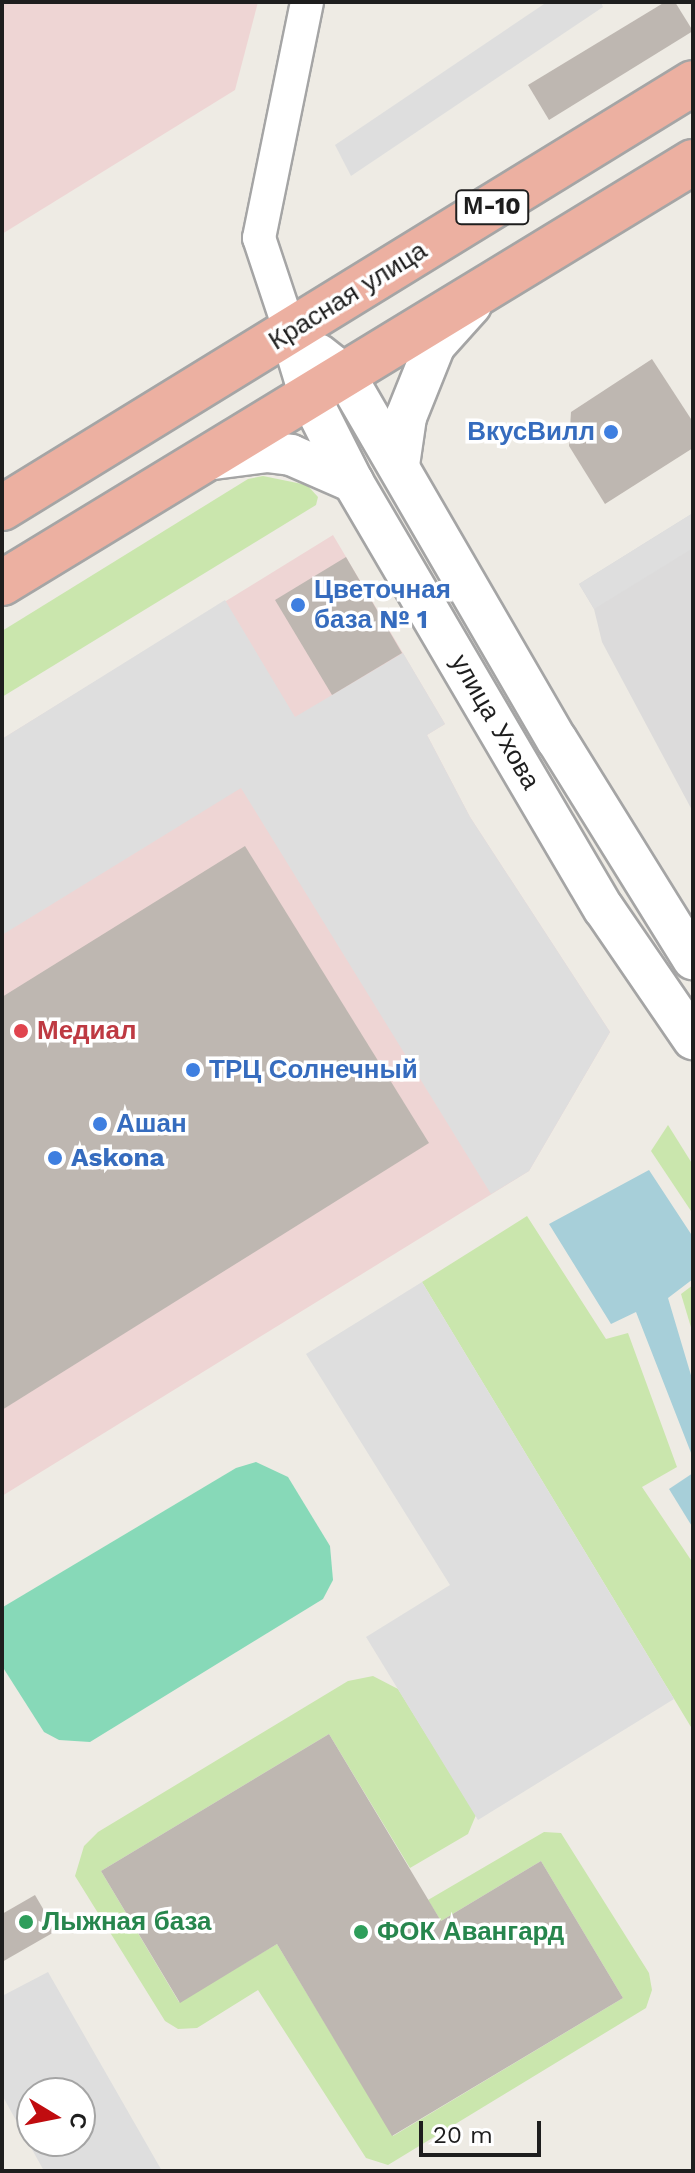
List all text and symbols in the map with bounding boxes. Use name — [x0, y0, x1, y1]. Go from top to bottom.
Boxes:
road number: М-10 — [454, 187, 530, 227]
street label: Красная улица — [263, 235, 433, 357]
place label: ВкусВилл — [467, 416, 595, 448]
marker: ВкусВилл — [602, 423, 620, 441]
place label: Цветочная база № 1 — [314, 574, 451, 636]
marker: Цветочная база № 1 — [289, 596, 307, 614]
street label: улица Ухова — [444, 649, 546, 795]
place label: Медиал — [37, 1015, 137, 1047]
marker: Медиал — [12, 1022, 30, 1040]
place label: ТРЦ Солнечный — [209, 1054, 418, 1086]
marker: ТРЦ Солнечный — [184, 1061, 202, 1079]
place label: Ашан — [116, 1108, 187, 1140]
marker: Ашан — [91, 1115, 109, 1133]
place label: Askona — [71, 1142, 165, 1174]
marker: Askona — [46, 1149, 64, 1167]
place label: Лыжная база — [42, 1906, 212, 1938]
marker: Лыжная база — [17, 1913, 35, 1931]
place label: ФОК Авангард — [377, 1916, 564, 1948]
marker: ФОК Авангард — [352, 1923, 370, 1941]
north arrow — [16, 2077, 96, 2157]
scale bar — [423, 2105, 545, 2155]
text: С — [64, 2111, 92, 2131]
text: 20 m — [433, 2121, 493, 2149]

